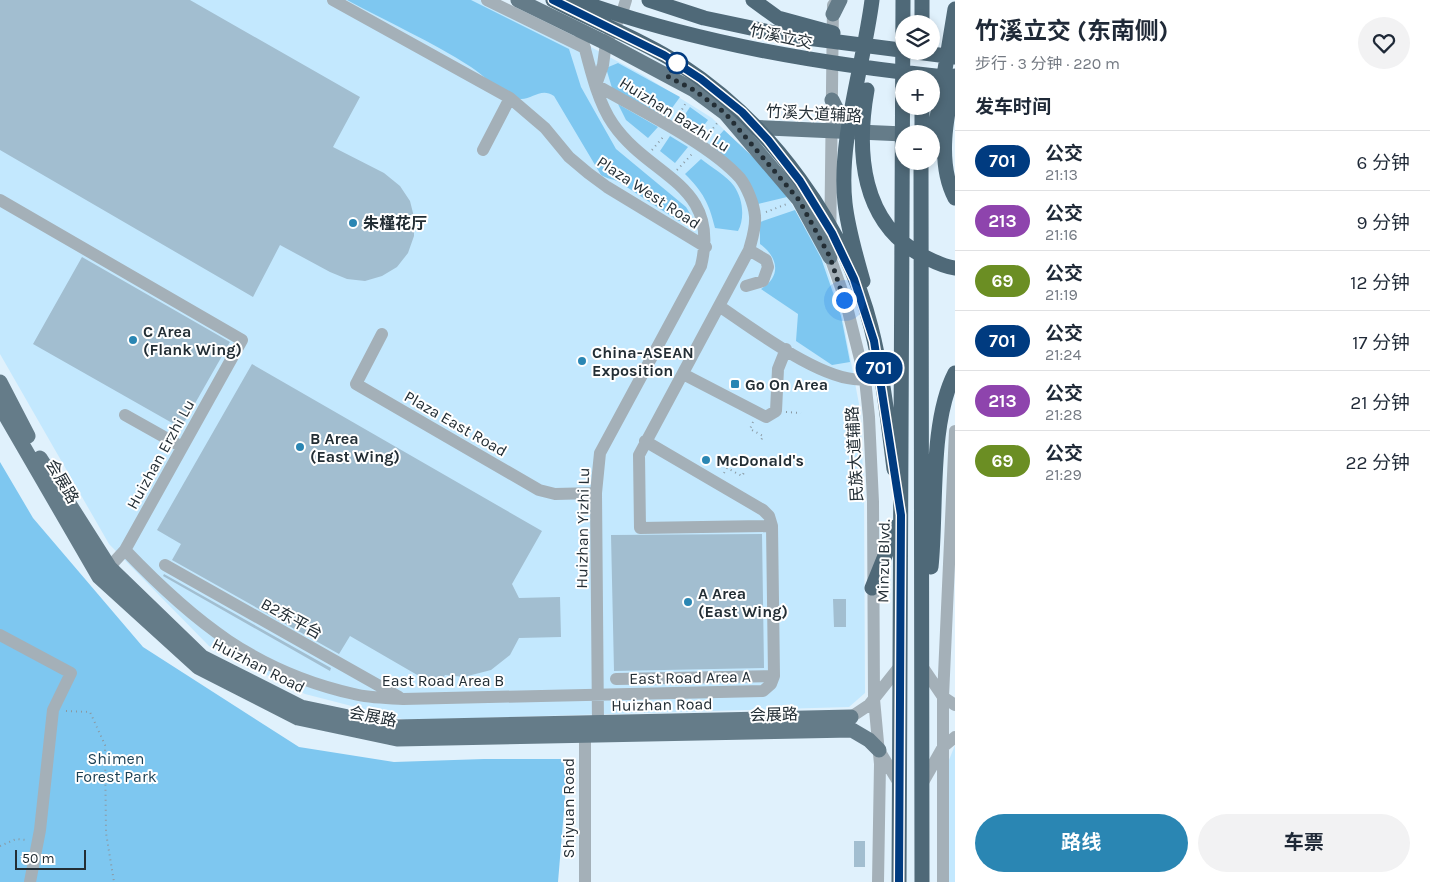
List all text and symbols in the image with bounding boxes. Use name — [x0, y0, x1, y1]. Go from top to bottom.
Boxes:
map controls — [895, 15, 940, 170]
button: layers — [895, 15, 940, 60]
text: 竹溪立交 (东南侧) — [975, 17, 1168, 45]
button: heart — [1358, 17, 1410, 69]
street label: 竹溪立交 — [748, 21, 814, 52]
unlabelled marker — [666, 52, 688, 74]
text: 步行 · 3 分钟 · 220 m — [975, 54, 1120, 73]
button: + — [895, 70, 940, 115]
street label: Huizhan Bazhi Lu — [616, 73, 733, 156]
text: 发车时间 — [975, 96, 1051, 118]
street label: 竹溪大道辅路 — [766, 101, 862, 125]
button: − — [895, 125, 940, 170]
text: 公交 — [1045, 143, 1083, 165]
text: 701 — [989, 150, 1016, 172]
street label: Plaza West Road — [593, 152, 704, 233]
text: 6 分钟 — [1357, 152, 1410, 174]
text: 21:13 — [1045, 165, 1078, 184]
text: 公交 — [1045, 203, 1083, 225]
text: 213 — [988, 210, 1017, 232]
text: 9 分钟 — [1356, 212, 1410, 234]
place label: 朱槿花厅 — [363, 214, 427, 233]
marker: 朱槿花厅 — [347, 217, 359, 229]
text: 21:16 — [1045, 225, 1078, 244]
text: 公交 — [1045, 263, 1083, 285]
text: 69 — [992, 270, 1013, 292]
text: 12 分钟 — [1350, 272, 1410, 294]
text: 21:19 — [1045, 285, 1078, 304]
your location — [832, 288, 857, 313]
place label: C Area (Flank Wing) — [143, 322, 242, 359]
text: 公交 — [1045, 323, 1083, 345]
text: 701 — [989, 330, 1016, 352]
text: 17 分钟 — [1352, 332, 1410, 354]
marker: C Area (Flank Wing) — [127, 334, 139, 346]
place label: China-ASEAN Exposition — [592, 343, 694, 380]
text: 21:24 — [1045, 345, 1081, 364]
line badge: 701 — [850, 352, 908, 384]
marker: China-ASEAN Exposition — [576, 355, 588, 367]
text: 701 — [866, 357, 892, 379]
place label: Go On Area — [745, 375, 828, 394]
marker: Go On Area — [729, 378, 741, 390]
text: 公交 — [1045, 383, 1083, 405]
street label: Plaza East Road — [401, 386, 510, 460]
text: 213 — [988, 390, 1017, 412]
text: 21 分钟 — [1350, 392, 1410, 414]
street label: Huizhan Erzhi Lu — [122, 396, 198, 512]
text: 21:28 — [1045, 405, 1082, 424]
street label: 民族大道辅路 — [842, 406, 866, 502]
place label: B Area (East Wing) — [310, 429, 400, 466]
marker: B Area (East Wing) — [294, 441, 306, 453]
text: 公交 — [1045, 443, 1083, 465]
text: 69 — [992, 450, 1013, 472]
place label: McDonald's — [716, 451, 804, 470]
text: 22 分钟 — [1345, 452, 1410, 474]
marker: McDonald's — [700, 454, 712, 466]
street label: 会展路 — [42, 456, 83, 507]
text: 21:29 — [1045, 465, 1082, 484]
street label: Huizhan Yizhi Lu — [572, 467, 593, 589]
street label: Minzu Blvd. — [873, 519, 894, 603]
place label: A Area (East Wing) — [698, 584, 788, 621]
street label: B2东平台 — [258, 594, 326, 643]
marker: A Area (East Wing) — [682, 596, 694, 608]
street label: Huizhan Road — [209, 634, 308, 697]
street label: East Road Area A — [629, 667, 751, 688]
street label: East Road Area B — [382, 671, 504, 690]
street label: Huizhan Road — [611, 694, 713, 715]
street label: 会展路 — [348, 703, 398, 730]
street label: 会展路 — [750, 705, 798, 724]
park label: Shimen Forest Park — [75, 749, 157, 786]
street label: Shiyuan Road — [559, 758, 578, 858]
button: 路线 — [975, 814, 1188, 872]
button: 车票 — [1198, 814, 1410, 872]
scale bar — [15, 847, 86, 870]
text: 50 m — [22, 850, 55, 867]

